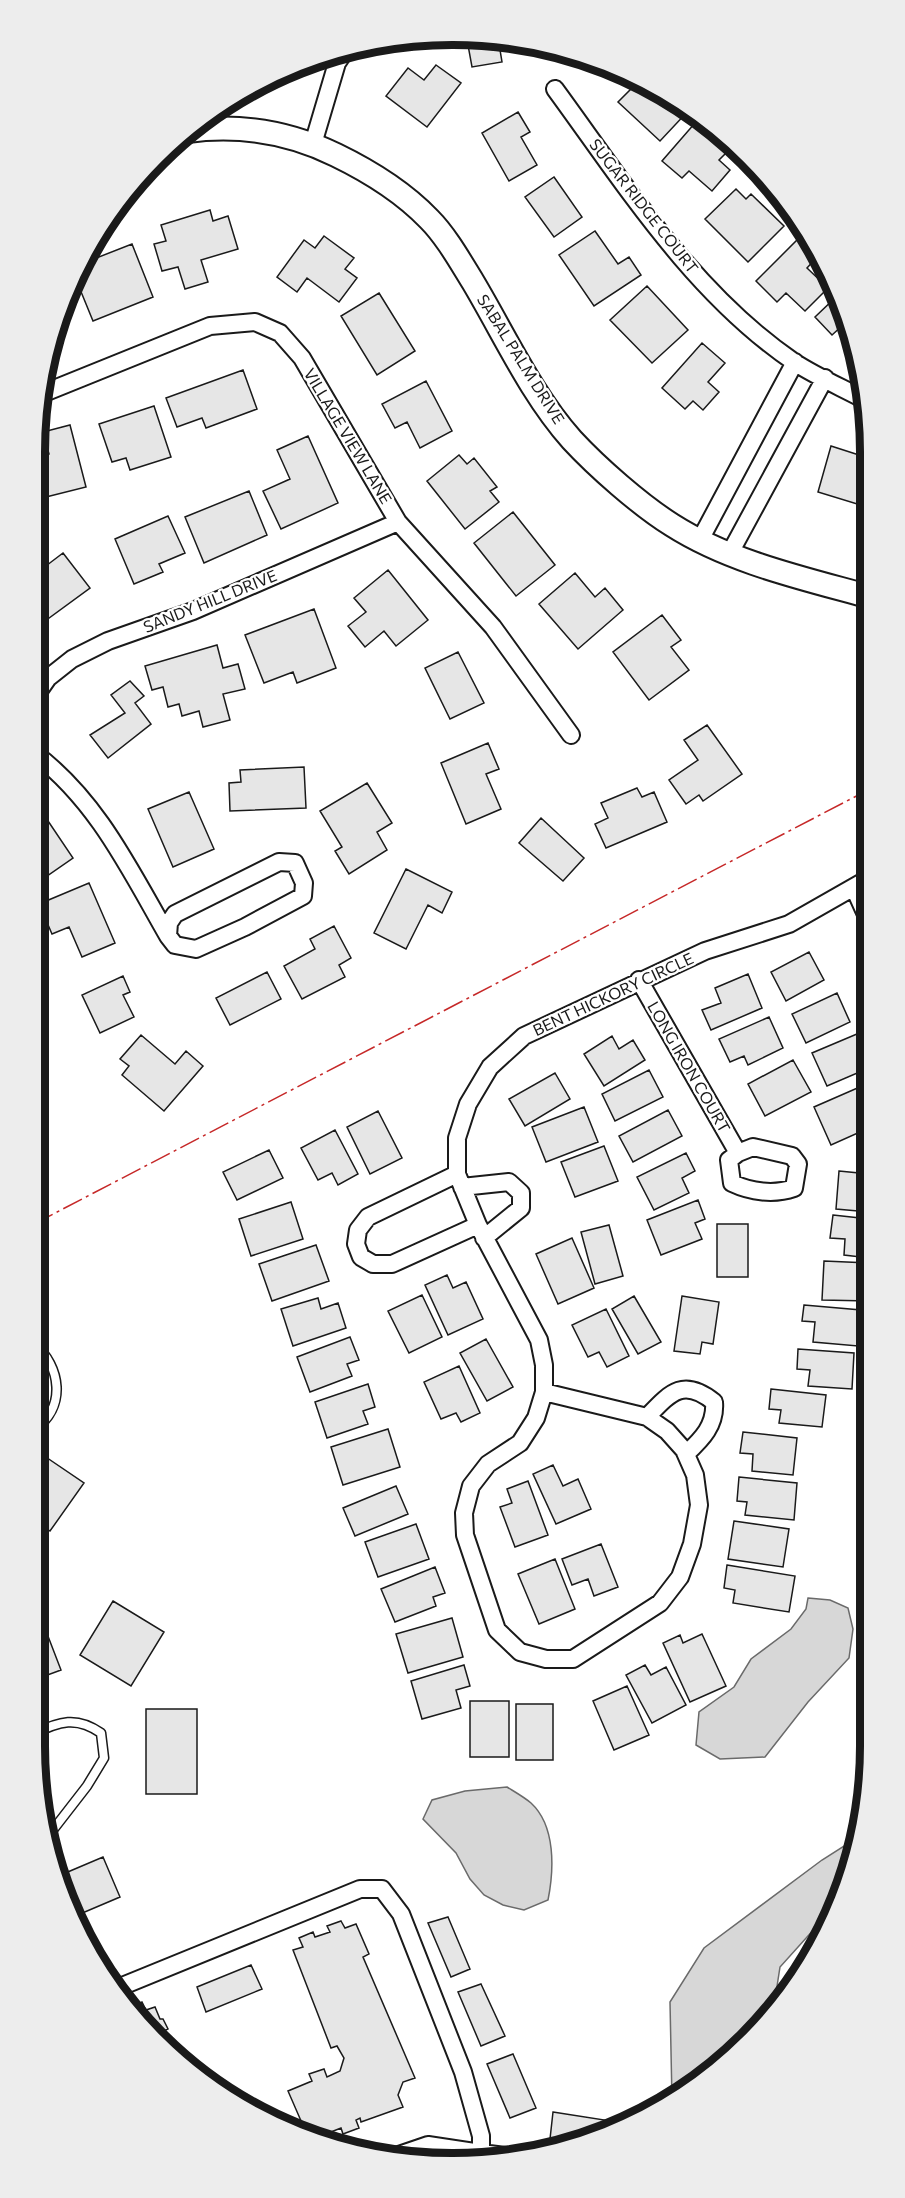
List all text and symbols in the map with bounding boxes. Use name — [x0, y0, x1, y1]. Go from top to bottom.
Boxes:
street label: SUGAR RIDGE COURT — [586, 135, 703, 277]
street label: SABAL PALM DRIVE — [474, 290, 569, 427]
street label: VILLAGE VIEW LANE — [300, 365, 396, 507]
street label: SANDY HILL DRIVE — [140, 565, 279, 636]
street label: BENT HICKORY CIRCLE — [529, 948, 696, 1039]
street label: LONG IRON COURT — [644, 998, 735, 1136]

